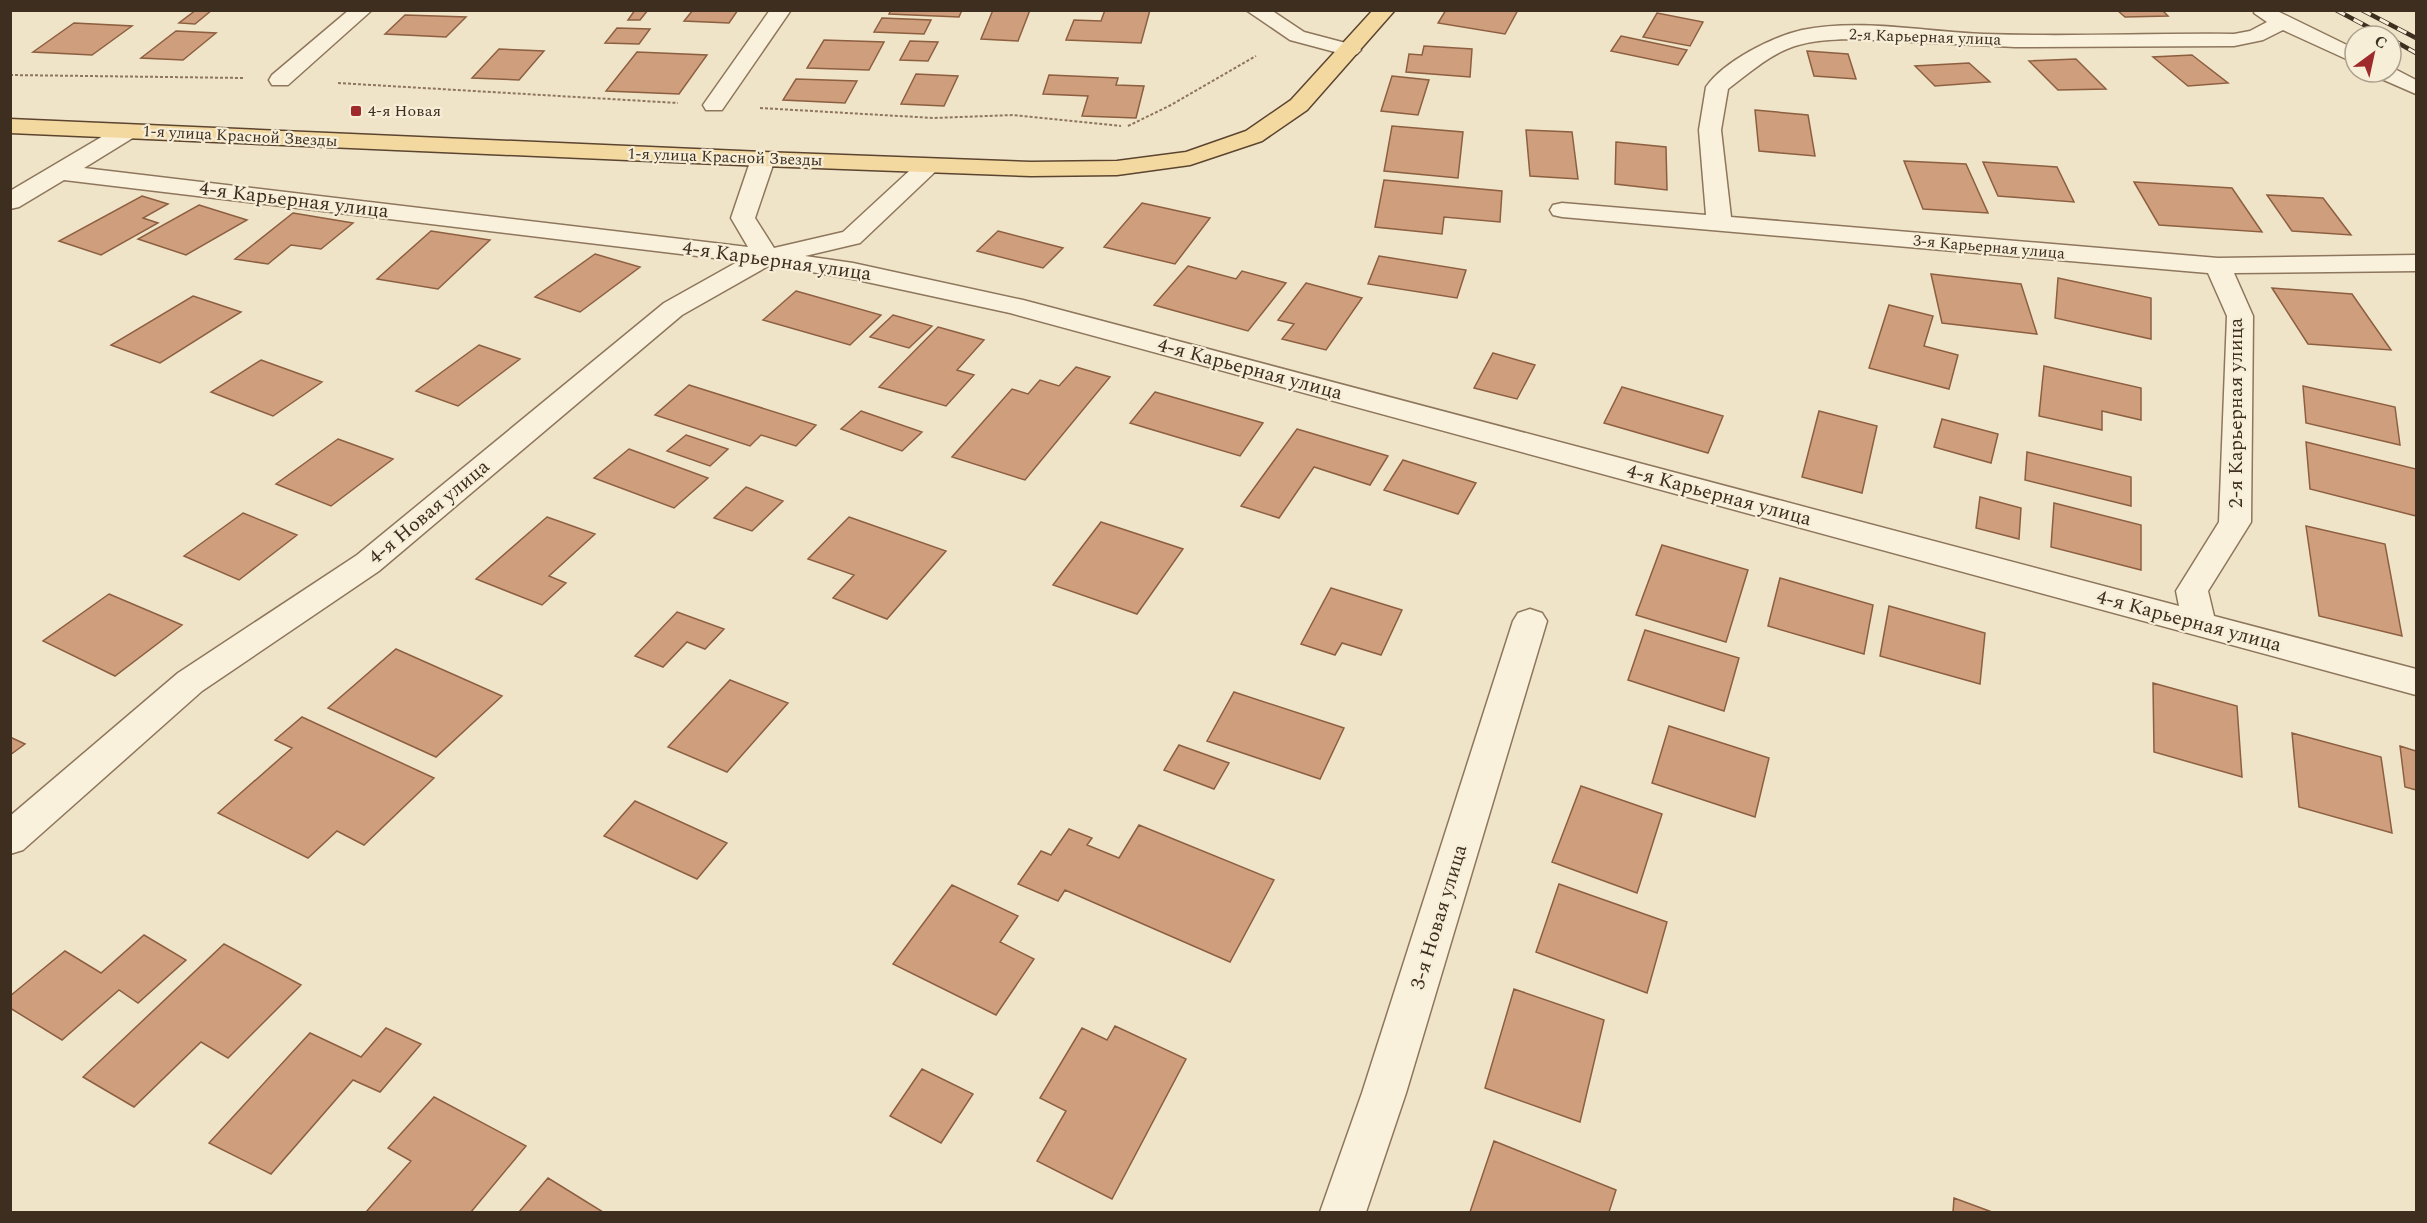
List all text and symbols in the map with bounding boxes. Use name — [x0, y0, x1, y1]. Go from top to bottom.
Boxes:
street label: 2-я Карьерная улица — [1848, 22, 2002, 52]
north arrow — [2343, 24, 2403, 84]
text: С — [2369, 29, 2392, 55]
place label: 4-я Новая — [368, 99, 441, 123]
marker: 4-я Новая — [349, 104, 363, 118]
street label: 1-я улица Красной Звезды — [142, 119, 338, 153]
street label: 1-я улица Красной Звезды — [627, 142, 823, 172]
street label: 4-я Карьерная улица — [198, 174, 391, 227]
street label: 3-я Карьерная улица — [1912, 228, 2066, 266]
street label: 4-я Карьерная улица — [681, 233, 874, 289]
street label: 2-я Карьерная улица — [2221, 318, 2251, 508]
street label: 4-я Карьерная улица — [1154, 330, 1346, 408]
street label: 4-я Новая улица — [362, 452, 496, 572]
street label: 4-я Карьерная улица — [1623, 456, 1815, 534]
street label: 4-я Карьерная улица — [2093, 582, 2285, 660]
street label: 3-я Новая улица — [1403, 841, 1475, 993]

